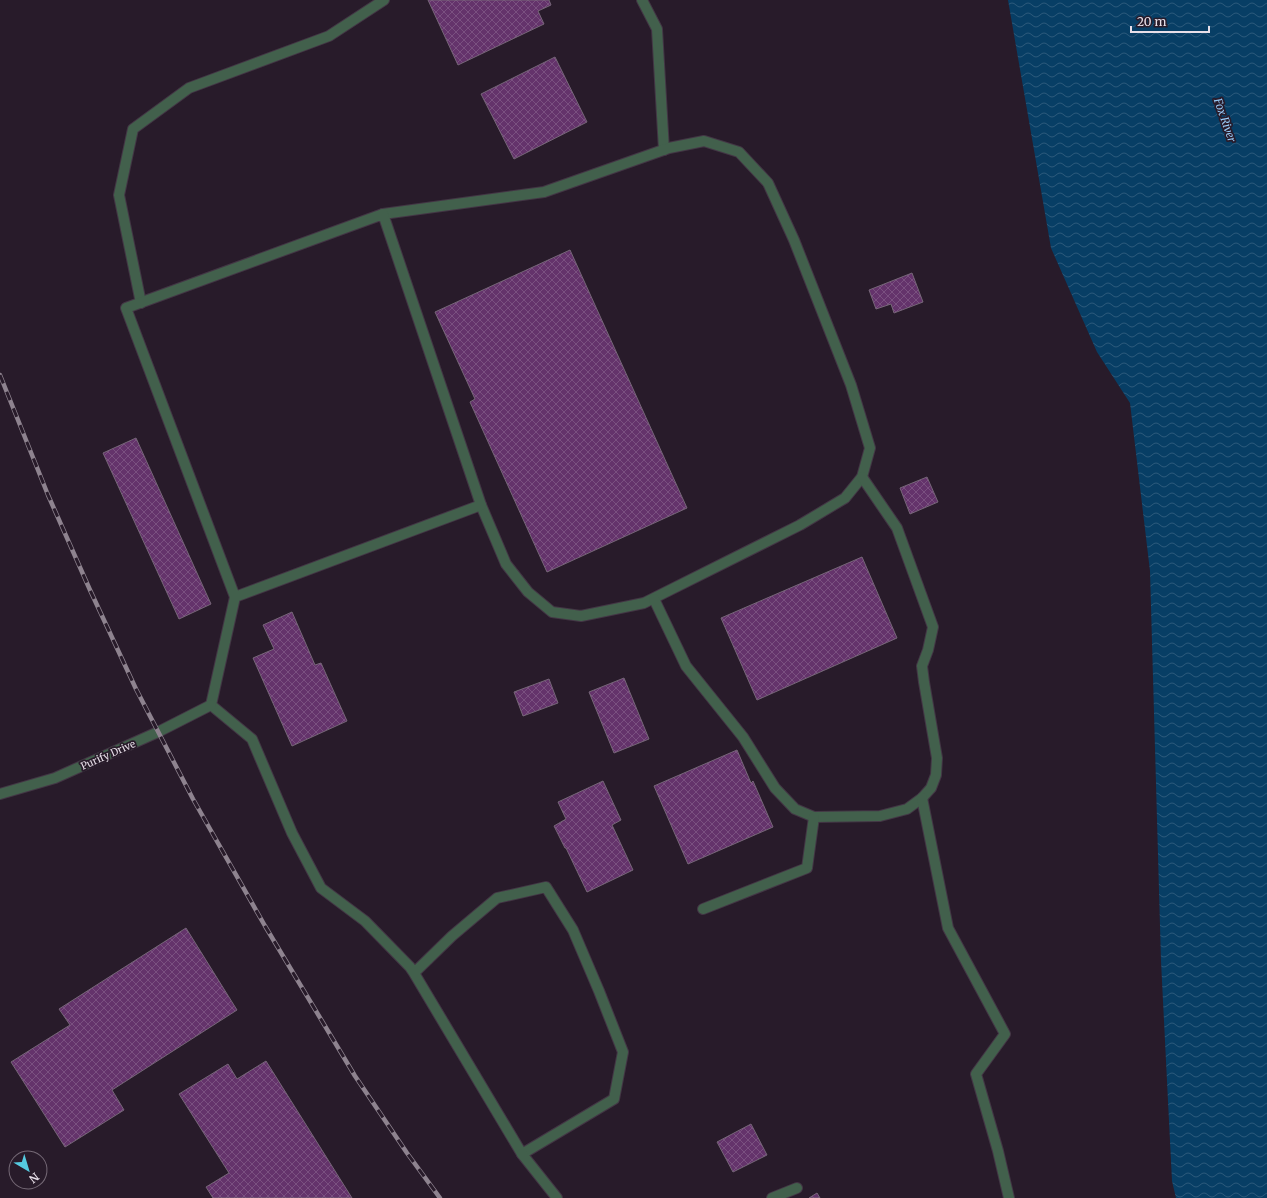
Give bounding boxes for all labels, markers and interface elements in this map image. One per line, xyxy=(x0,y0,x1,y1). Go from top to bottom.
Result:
scale bar xyxy=(1131,8,1209,34)
text: 20 m xyxy=(1137,14,1166,29)
water label: Fox River xyxy=(1211,95,1239,144)
street label: Purify Drive xyxy=(79,737,137,773)
north arrow xyxy=(8,1150,48,1190)
text: N xyxy=(26,1170,42,1186)

